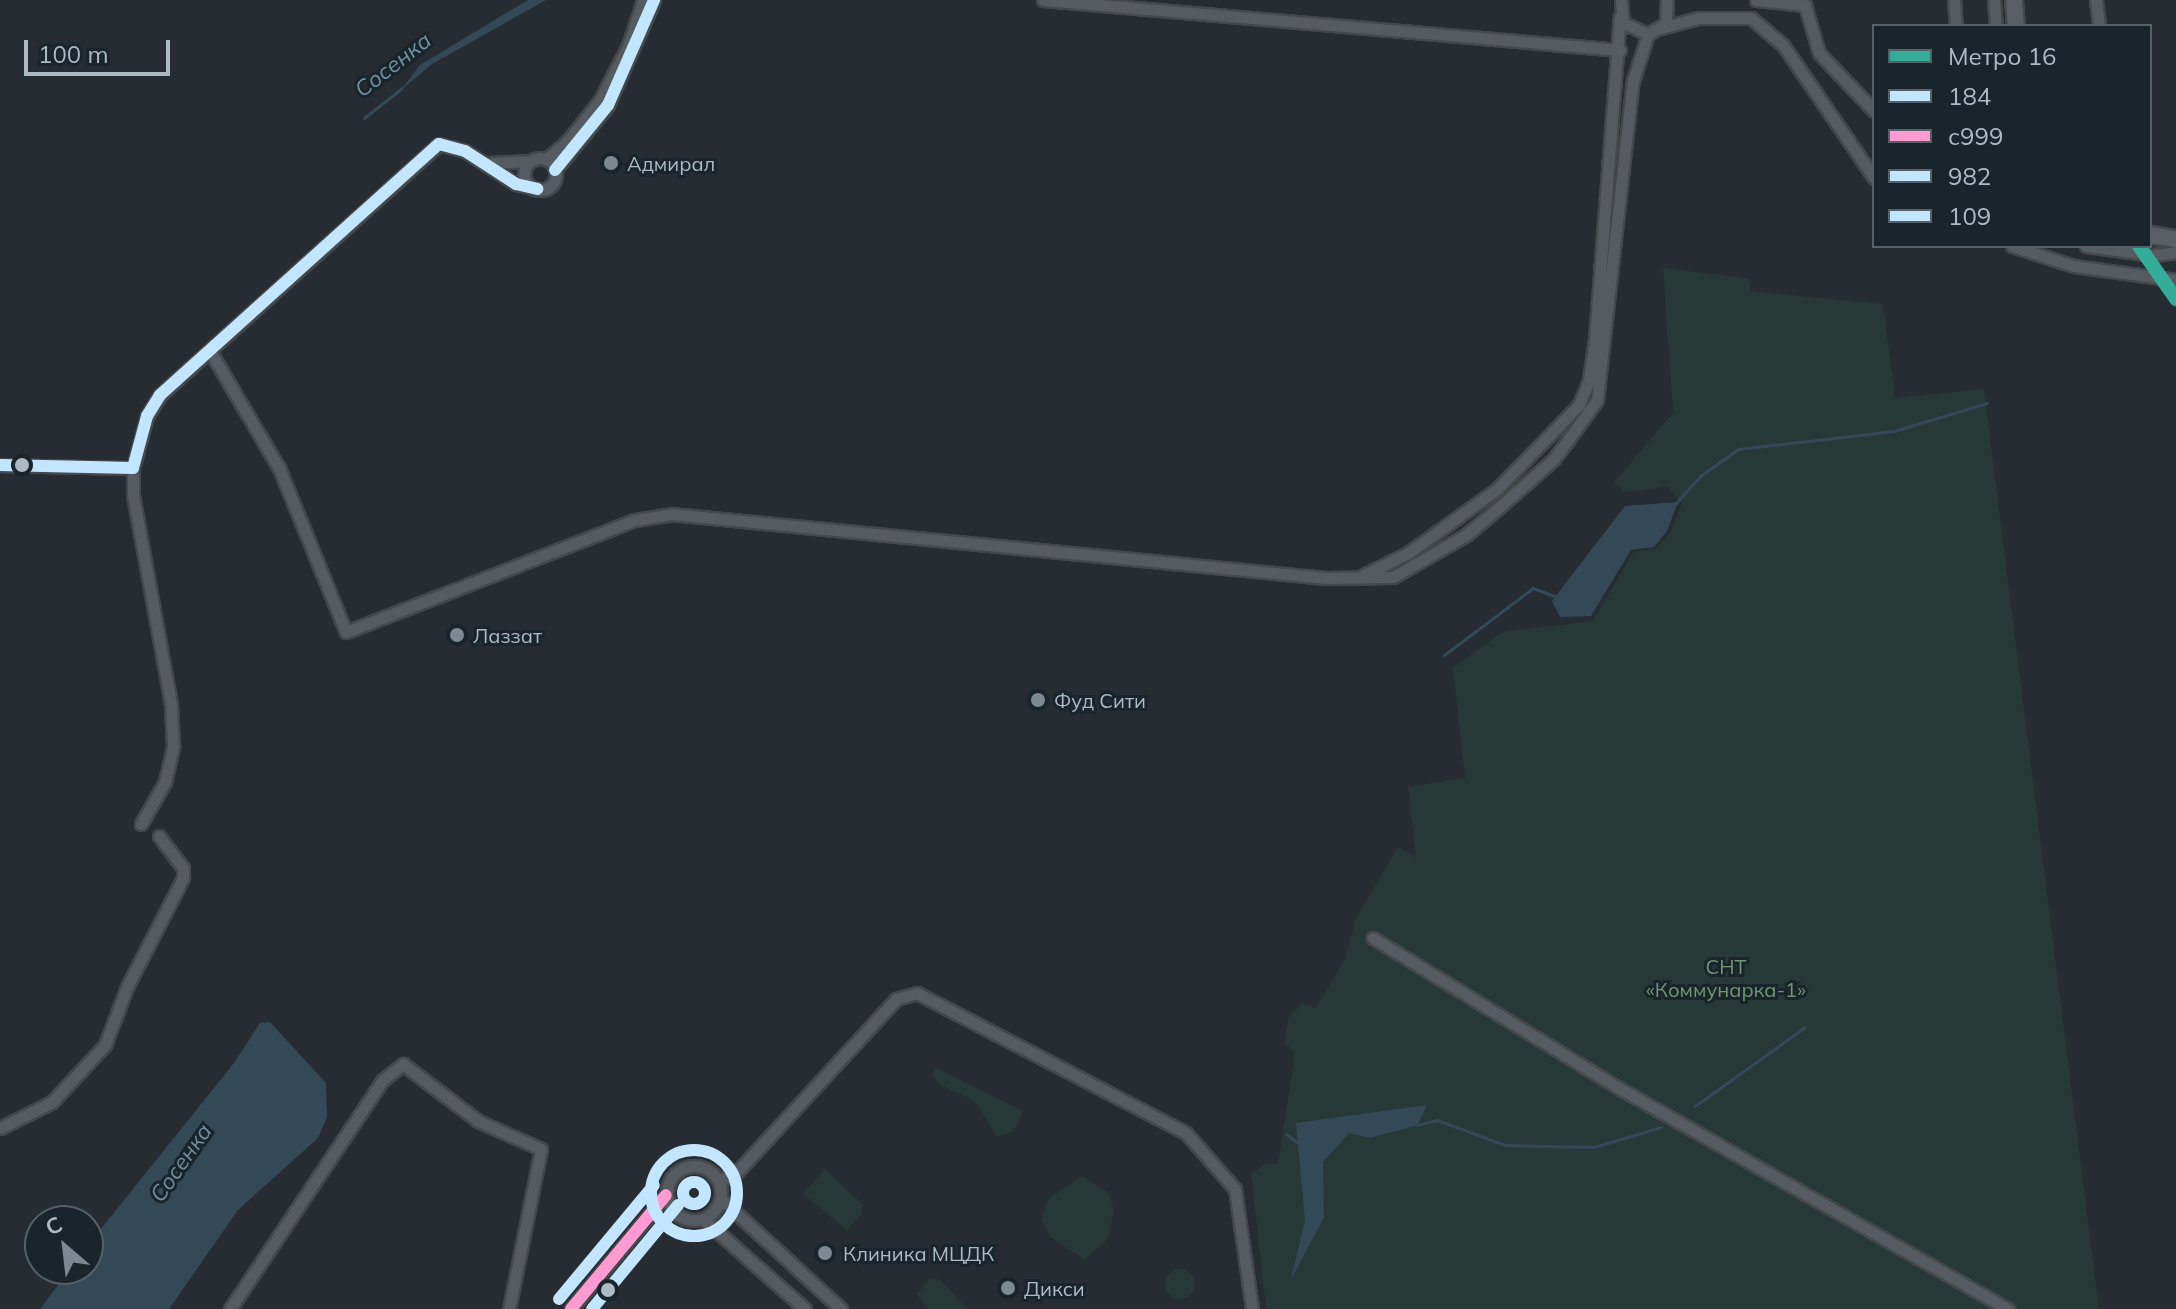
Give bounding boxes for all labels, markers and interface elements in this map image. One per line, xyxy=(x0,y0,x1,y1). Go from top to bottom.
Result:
scale bar xyxy=(28,24,174,74)
legend xyxy=(1872,24,2152,248)
water label: Сосенка xyxy=(350,27,436,103)
text: 100 m xyxy=(38,39,109,69)
text: Метро 16 xyxy=(1948,41,2056,71)
text: 184 xyxy=(1948,81,1991,111)
text: с999 xyxy=(1948,121,2003,151)
place label: Адмирал xyxy=(627,151,715,175)
marker: Адмирал xyxy=(602,154,620,172)
text: 982 xyxy=(1948,161,1991,191)
text: 109 xyxy=(1948,201,1991,231)
unlabelled marker xyxy=(14,457,30,473)
place label: Лаззат xyxy=(473,623,542,647)
marker: Лаззат xyxy=(448,626,466,644)
place label: Фуд Сити xyxy=(1054,688,1146,712)
marker: Фуд Сити xyxy=(1029,691,1047,709)
park label: СНТ «Коммунарка-1» xyxy=(1646,954,1806,1001)
water label: Сосенка xyxy=(145,1119,217,1207)
north arrow xyxy=(24,1205,104,1285)
text: С xyxy=(40,1210,67,1241)
place label: Клиника МЦДК xyxy=(843,1241,994,1265)
marker: Клиника МЦДК xyxy=(814,1242,836,1264)
place label: Дикси xyxy=(1024,1276,1085,1300)
marker: Дикси xyxy=(999,1279,1017,1297)
unlabelled marker xyxy=(600,1282,616,1298)

